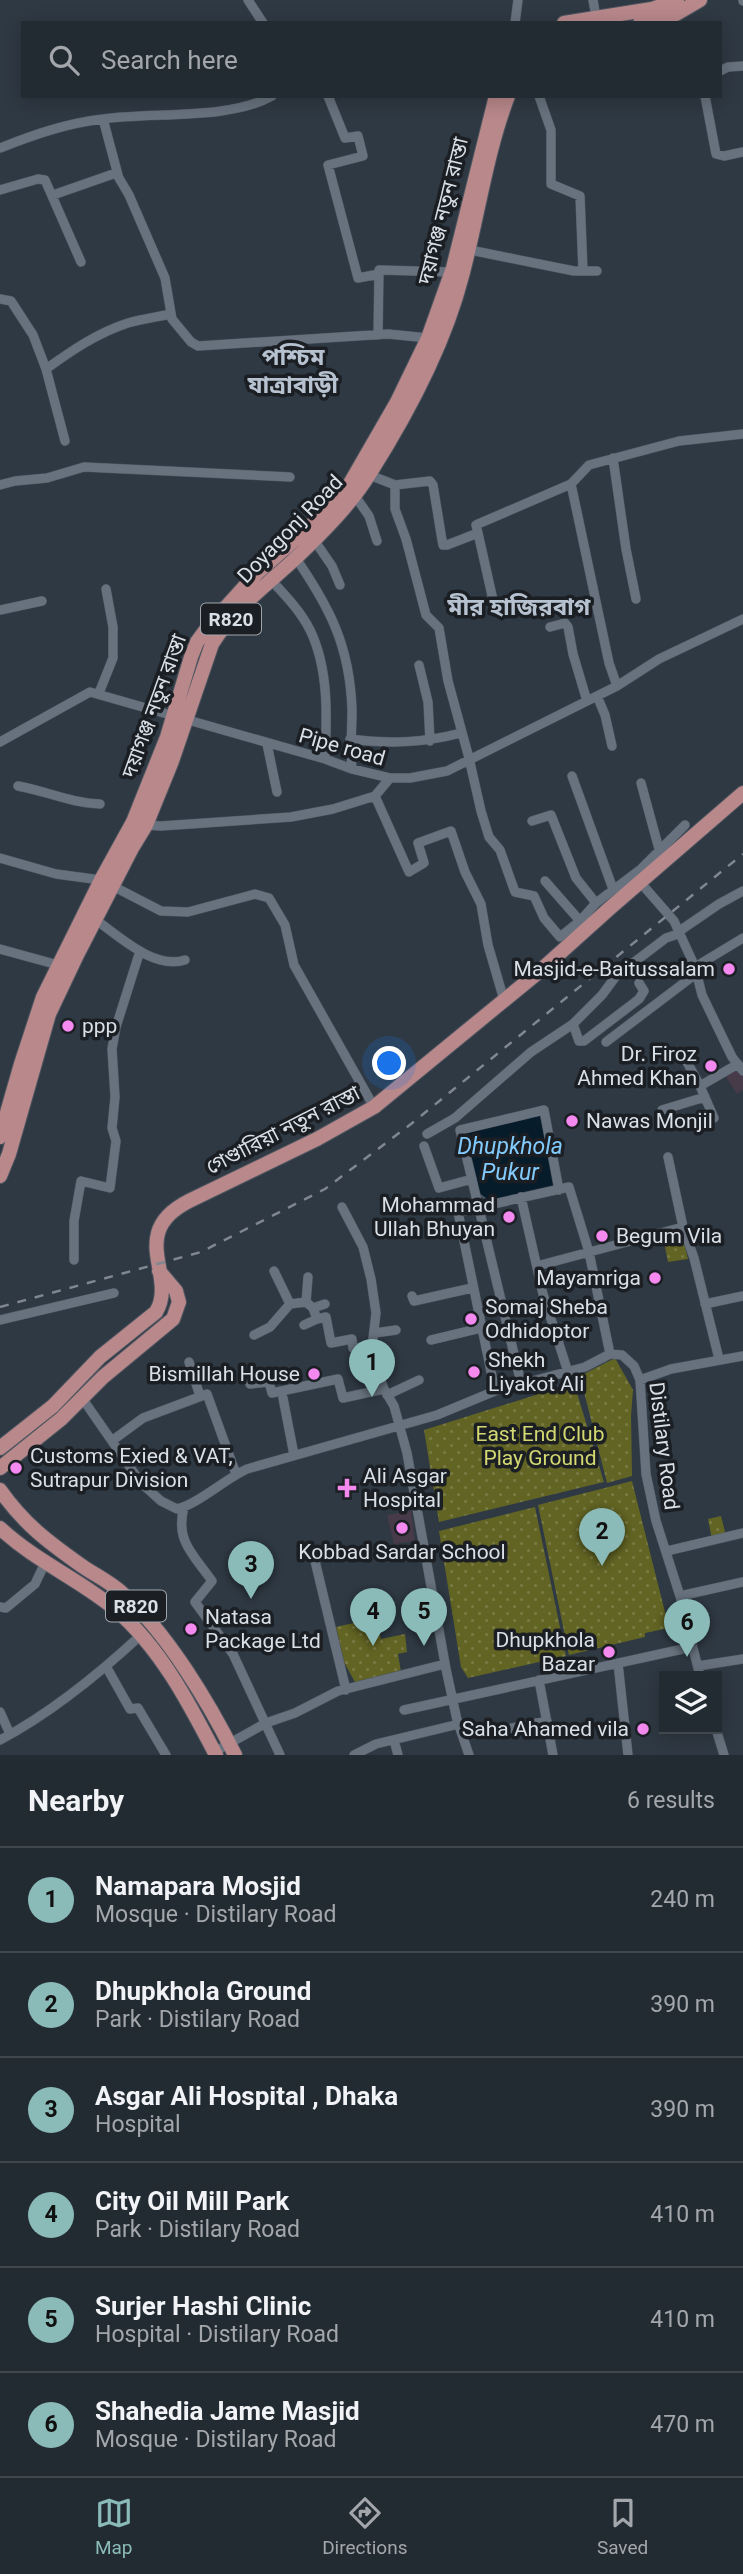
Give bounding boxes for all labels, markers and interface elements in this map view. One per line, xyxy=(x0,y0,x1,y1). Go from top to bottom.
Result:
search box xyxy=(21,21,722,98)
icon: search xyxy=(45,41,83,79)
text: Search here xyxy=(101,45,238,75)
street label: দয়াগঞ্জ নতুন রাস্তা xyxy=(413,135,474,288)
district label: পশ্চিম যাত্রাবাড়ী xyxy=(247,343,339,399)
street label: Doyagonj Road xyxy=(233,470,347,588)
district label: মীর হাজিরবাগ xyxy=(447,593,591,621)
road number: R820 xyxy=(201,604,261,634)
street label: দয়াগঞ্জ নতুন রাস্তা xyxy=(117,631,192,782)
street label: Pipe road xyxy=(296,723,388,771)
place label: Masjid-e-Baitussalam xyxy=(514,957,715,981)
marker: Masjid-e-Baitussalam xyxy=(721,961,737,977)
place label: ppp xyxy=(82,1014,117,1038)
marker: ppp xyxy=(60,1018,76,1034)
place label: Dr. Firoz Ahmed Khan xyxy=(577,1042,697,1090)
your location xyxy=(372,1046,406,1080)
marker: Dr. Firoz Ahmed Khan xyxy=(703,1058,719,1074)
street label: গেণ্ডারিয়া নতুন রাস্তা xyxy=(202,1081,365,1180)
place label: Nawas Monjil xyxy=(586,1109,713,1133)
marker: Nawas Monjil xyxy=(564,1113,580,1129)
water label: Dhupkhola Pukur xyxy=(457,1133,563,1186)
place label: Mohammad Ullah Bhuyan xyxy=(374,1193,495,1241)
marker: Mohammad Ullah Bhuyan xyxy=(501,1209,517,1225)
place label: Begum Vila xyxy=(616,1224,722,1248)
marker: Begum Vila xyxy=(594,1228,610,1244)
place label: Mayamriga xyxy=(536,1266,641,1290)
marker: Mayamriga xyxy=(647,1270,663,1286)
place label: Somaj Sheba Odhidoptor xyxy=(485,1295,608,1343)
marker: Somaj Sheba Odhidoptor xyxy=(463,1311,479,1327)
pin: 1 xyxy=(349,1339,395,1397)
place label: Shekh Liyakot Ali xyxy=(488,1348,584,1396)
place label: Bismillah House xyxy=(149,1362,300,1386)
marker: Shekh Liyakot Ali xyxy=(466,1364,482,1380)
marker: Bismillah House xyxy=(306,1366,322,1382)
street label: Distilary Road xyxy=(644,1381,684,1511)
park label: East End Club Play Ground xyxy=(475,1422,605,1470)
place label: Customs Exied & VAT, Sutrapur Division xyxy=(30,1444,233,1492)
marker: Customs Exied & VAT, Sutrapur Division xyxy=(8,1460,24,1476)
place label: Ali Asgar Hospital xyxy=(363,1464,447,1512)
marker: Ali Asgar Hospital xyxy=(337,1478,357,1498)
pin: 2 xyxy=(579,1508,625,1566)
marker: Kobbad Sardar School xyxy=(394,1520,410,1536)
place label: Kobbad Sardar School xyxy=(298,1540,506,1564)
pin: 3 xyxy=(228,1541,274,1599)
pin: 4 xyxy=(350,1588,396,1646)
pin: 5 xyxy=(401,1588,447,1646)
road number: R820 xyxy=(106,1590,166,1622)
pin: 6 xyxy=(664,1599,710,1657)
place label: Natasa Package Ltd xyxy=(205,1605,321,1653)
marker: Natasa Package Ltd xyxy=(183,1621,199,1637)
place label: Dhupkhola Bazar xyxy=(496,1628,595,1676)
marker: Dhupkhola Bazar xyxy=(601,1644,617,1660)
map controls xyxy=(659,1671,722,1734)
button: layers xyxy=(659,1671,722,1734)
place label: Saha Ahamed vila xyxy=(462,1717,629,1741)
marker: Saha Ahamed vila xyxy=(635,1721,651,1737)
text: Nearby xyxy=(28,1783,124,1818)
text: 6 results xyxy=(627,1787,715,1814)
text: Namapara Mosjid xyxy=(95,1871,301,1901)
text: 1 xyxy=(44,1886,58,1913)
text: 240 m xyxy=(650,1886,715,1913)
text: Mosque · Distilary Road xyxy=(95,1901,337,1928)
text: Dhupkhola Ground xyxy=(95,1976,311,2006)
text: 2 xyxy=(44,1991,58,2018)
text: 390 m xyxy=(650,1991,715,2018)
text: Park · Distilary Road xyxy=(95,2006,300,2033)
text: Asgar Ali Hospital , Dhaka xyxy=(95,2081,398,2111)
text: 3 xyxy=(44,2096,58,2123)
text: 390 m xyxy=(650,2096,715,2123)
text: Hospital xyxy=(95,2111,181,2138)
text: City Oil Mill Park xyxy=(95,2186,289,2216)
text: 4 xyxy=(44,2201,58,2228)
text: 410 m xyxy=(650,2201,715,2228)
text: Park · Distilary Road xyxy=(95,2216,300,2243)
text: Surjer Hashi Clinic xyxy=(95,2291,311,2321)
text: 5 xyxy=(44,2306,58,2333)
text: 410 m xyxy=(650,2306,715,2333)
text: Hospital · Distilary Road xyxy=(95,2321,339,2348)
text: Shahedia Jame Masjid xyxy=(95,2396,360,2426)
text: 6 xyxy=(44,2411,58,2438)
text: 470 m xyxy=(650,2411,715,2438)
text: Mosque · Distilary Road xyxy=(95,2426,337,2453)
tab: Map xyxy=(95,2494,133,2559)
tab: Directions xyxy=(322,2494,407,2559)
tab: Saved xyxy=(597,2494,648,2559)

